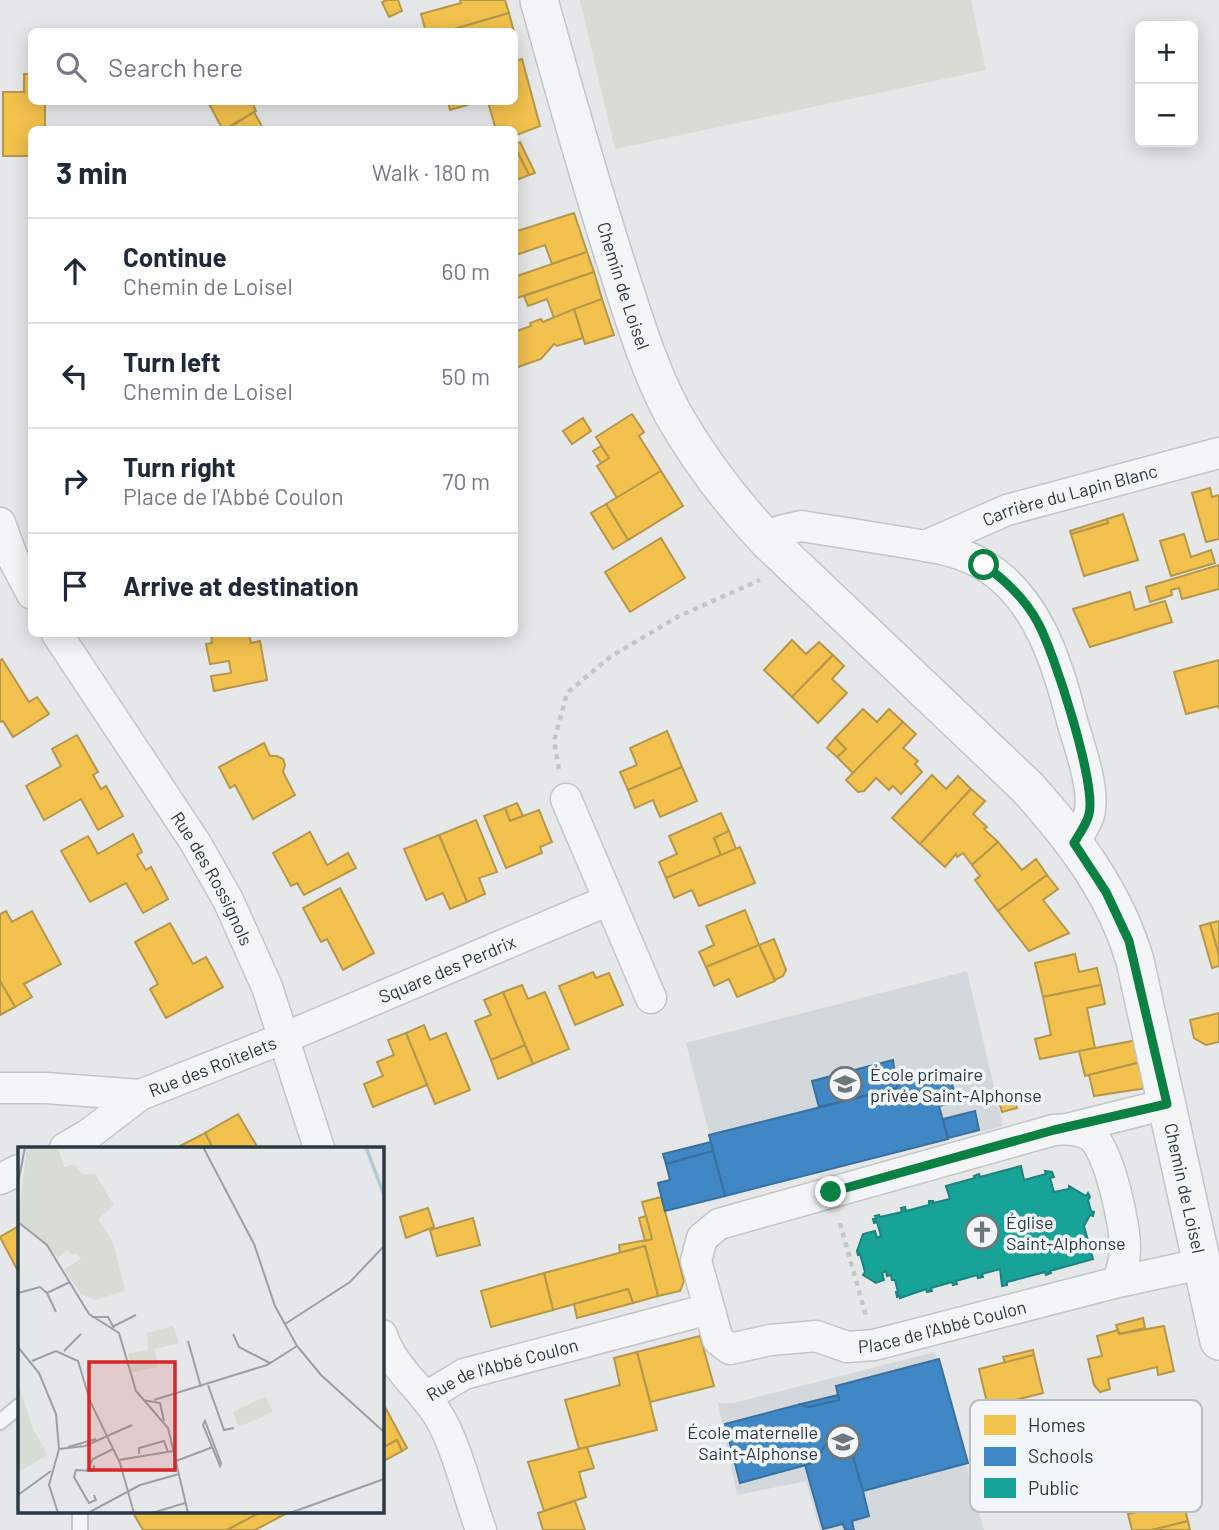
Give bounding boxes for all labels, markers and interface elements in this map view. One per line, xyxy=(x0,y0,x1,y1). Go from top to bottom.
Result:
map controls xyxy=(1135,21,1198,147)
button: + xyxy=(1135,21,1198,84)
search box xyxy=(28,28,518,105)
icon: search xyxy=(52,48,90,86)
text: Search here xyxy=(108,51,243,82)
button: − xyxy=(1135,84,1198,147)
text: 3 min xyxy=(56,154,127,190)
text: Walk · 180 m xyxy=(372,158,490,186)
street label: Chemin de Loisel xyxy=(593,219,655,353)
text: Continue xyxy=(123,241,227,272)
icon: ahead xyxy=(56,252,94,290)
text: 60 m xyxy=(442,257,490,285)
text: Chemin de Loisel xyxy=(123,272,293,300)
text: Turn left xyxy=(123,346,221,377)
icon: left xyxy=(56,357,94,395)
text: 50 m xyxy=(442,362,490,390)
text: Chemin de Loisel xyxy=(123,377,293,405)
text: Turn right xyxy=(123,451,236,482)
street label: Carrière du Lapin Blanc xyxy=(979,459,1159,531)
icon: right xyxy=(56,462,94,500)
text: 70 m xyxy=(443,467,490,495)
text: Place de l'Abbé Coulon xyxy=(123,482,344,510)
route start xyxy=(968,549,999,580)
icon: arrive xyxy=(56,567,94,605)
text: Arrive at destination xyxy=(123,570,359,601)
street label: Rue des Rossignols xyxy=(167,807,258,949)
street label: Square des Perdrix xyxy=(375,930,519,1008)
street label: Rue des Roitelets xyxy=(145,1031,280,1101)
place label: École primaire privée Saint-Alphonse xyxy=(870,1063,1042,1106)
school or university icon: École primaire privée Saint-Alphonse xyxy=(826,1065,864,1103)
street label: Chemin de Loisel xyxy=(1160,1121,1210,1255)
inset map xyxy=(18,1147,383,1512)
route end xyxy=(815,1176,846,1207)
place label: Église Saint-Alphonse xyxy=(1006,1211,1126,1254)
church icon: Église Saint-Alphonse xyxy=(963,1213,1001,1251)
street label: Place de l'Abbé Coulon xyxy=(857,1295,1028,1357)
street label: Rue de l'Abbé Coulon xyxy=(422,1333,581,1405)
legend xyxy=(970,1400,1202,1512)
text: Homes xyxy=(1028,1413,1085,1436)
place label: École maternelle Saint-Alphonse xyxy=(687,1421,818,1464)
school or university icon: École maternelle Saint-Alphonse xyxy=(824,1423,862,1461)
text: Schools xyxy=(1028,1444,1093,1467)
text: Public xyxy=(1028,1476,1079,1499)

